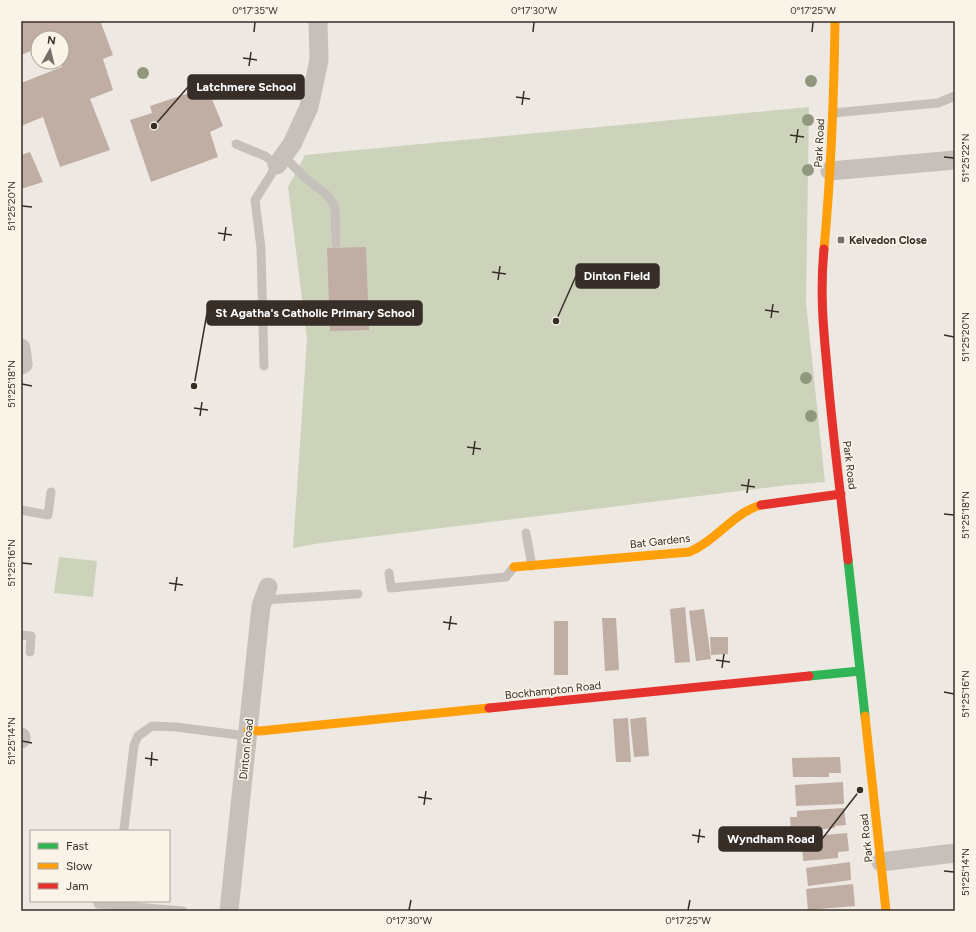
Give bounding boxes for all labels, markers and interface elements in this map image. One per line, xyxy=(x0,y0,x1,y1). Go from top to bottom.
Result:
text: 0°17'35"W xyxy=(232,4,278,17)
text: 0°17'30"W xyxy=(511,4,558,17)
text: 0°17'25"W xyxy=(790,4,836,17)
north arrow xyxy=(30,30,70,70)
text: N xyxy=(46,34,56,48)
callout: Latchmere School xyxy=(188,75,304,99)
text: Latchmere School xyxy=(196,80,296,94)
street label: Park Road xyxy=(812,118,827,168)
text: 51°25'22"N xyxy=(959,133,972,183)
text: 51°25'20"N xyxy=(5,181,18,231)
place label: Kelvedon Close xyxy=(849,234,927,247)
marker: Kelvedon Close xyxy=(836,235,846,245)
callout: Dinton Field xyxy=(576,264,659,288)
text: Dinton Field xyxy=(584,269,650,283)
callout: St Agatha's Catholic Primary School xyxy=(207,301,422,325)
text: St Agatha's Catholic Primary School xyxy=(215,306,415,320)
text: 51°25'20"N xyxy=(959,312,972,362)
text: 51°25'18"N xyxy=(5,360,18,408)
street label: Park Road xyxy=(840,440,859,490)
text: 51°25'18"N xyxy=(959,491,972,539)
street label: Bat Gardens xyxy=(629,532,691,551)
text: 51°25'16"N xyxy=(5,539,18,587)
text: 51°25'16"N xyxy=(959,670,972,718)
street label: Bockhampton Road xyxy=(504,679,602,702)
text: 51°25'14"N xyxy=(5,717,18,765)
street label: Dinton Road xyxy=(237,718,256,780)
street label: Park Road xyxy=(857,813,876,863)
callout: Wyndham Road xyxy=(719,827,822,851)
legend xyxy=(30,830,170,902)
text: Wyndham Road xyxy=(727,832,815,846)
text: Fast xyxy=(66,839,89,853)
text: 51°25'14"N xyxy=(959,848,972,896)
text: Slow xyxy=(66,859,93,873)
text: Jam xyxy=(66,879,89,893)
text: 0°17'30"W xyxy=(386,914,433,927)
text: 0°17'25"W xyxy=(665,914,711,927)

